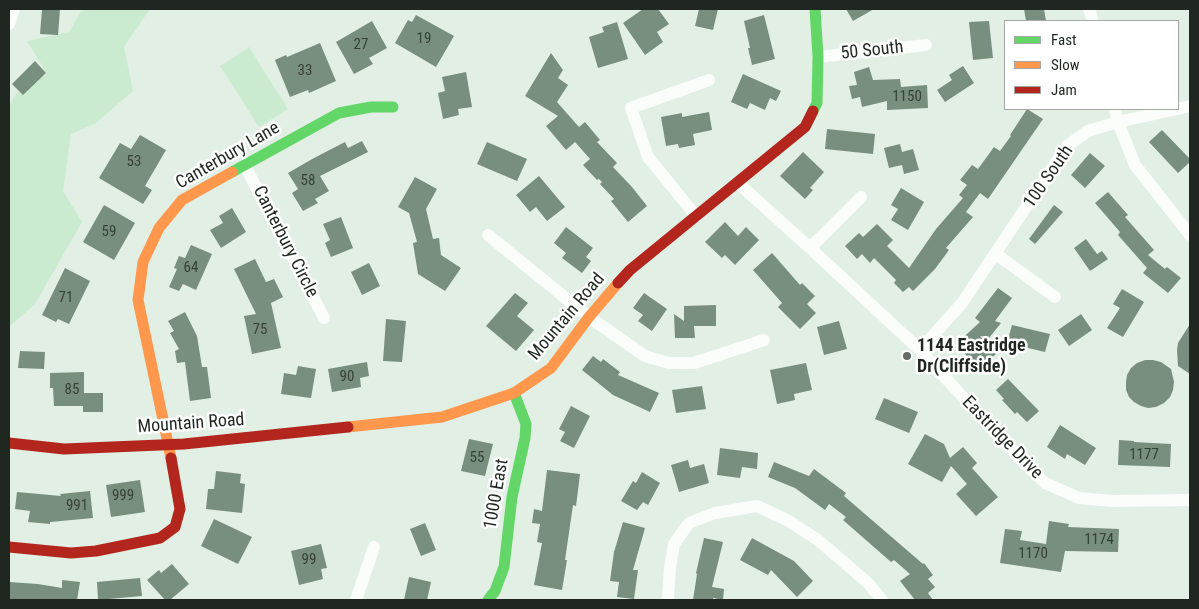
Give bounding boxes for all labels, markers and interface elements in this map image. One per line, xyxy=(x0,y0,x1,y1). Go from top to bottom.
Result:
legend xyxy=(1004,20,1179,110)
house number: 19 xyxy=(417,30,431,48)
text: Fast xyxy=(1051,31,1076,49)
house number: 27 xyxy=(354,36,368,54)
street label: 50 South xyxy=(840,37,904,65)
text: Slow xyxy=(1051,56,1080,74)
house number: 33 xyxy=(298,62,312,80)
text: Jam xyxy=(1051,81,1077,99)
house number: 1150 xyxy=(892,88,922,106)
street label: Canterbury Lane xyxy=(172,118,284,194)
street label: 100 South xyxy=(1020,141,1078,213)
house number: 53 xyxy=(127,153,141,171)
house number: 58 xyxy=(301,172,315,190)
street label: Canterbury Circle xyxy=(248,183,322,301)
house number: 59 xyxy=(102,223,116,241)
house number: 64 xyxy=(184,259,198,277)
street label: Mountain Road xyxy=(524,269,610,365)
house number: 71 xyxy=(59,289,73,307)
house number: 75 xyxy=(253,321,267,339)
place label: 1144 Eastridge Dr(Cliffside) xyxy=(917,335,1026,378)
marker: 1144 Eastridge Dr(Cliffside) xyxy=(901,350,913,362)
house number: 90 xyxy=(340,368,354,386)
house number: 85 xyxy=(65,381,79,399)
street label: Eastridge Drive xyxy=(957,392,1047,484)
street label: Mountain Road xyxy=(137,409,245,439)
house number: 1177 xyxy=(1129,446,1159,464)
house number: 55 xyxy=(470,449,484,467)
street label: 1000 East xyxy=(480,457,514,531)
house number: 999 xyxy=(112,487,134,505)
house number: 991 xyxy=(66,497,88,515)
house number: 1174 xyxy=(1084,531,1114,549)
house number: 1170 xyxy=(1018,545,1048,563)
house number: 99 xyxy=(302,551,316,569)

